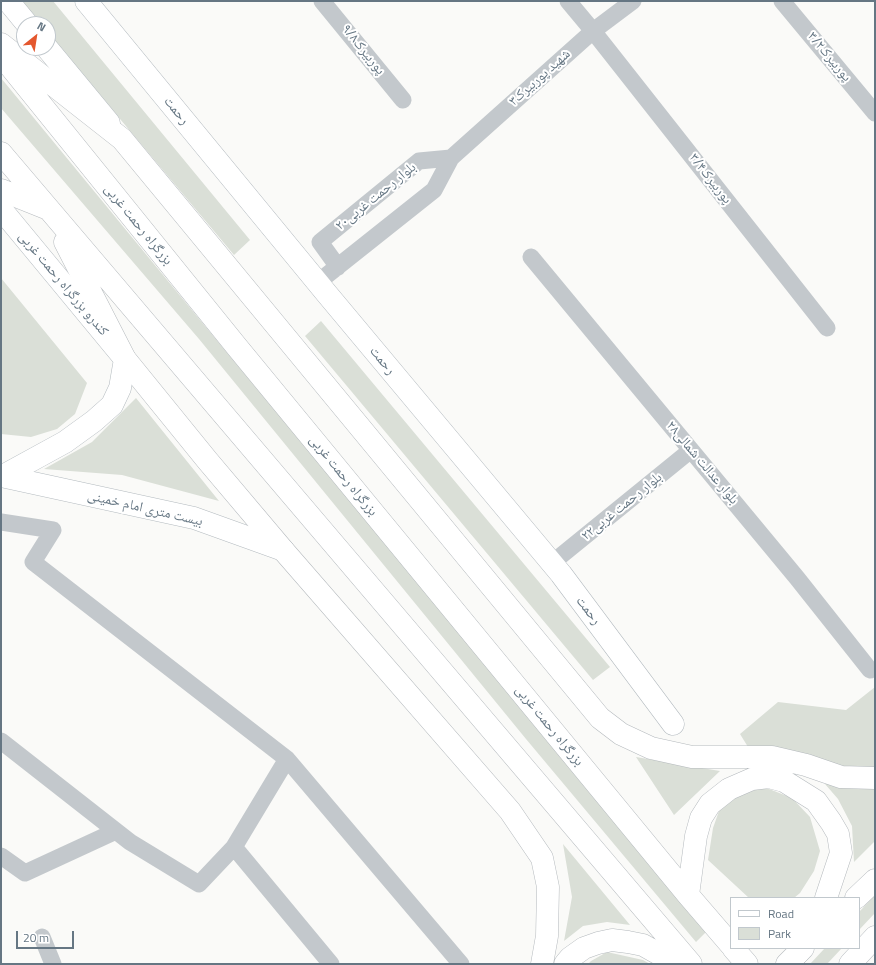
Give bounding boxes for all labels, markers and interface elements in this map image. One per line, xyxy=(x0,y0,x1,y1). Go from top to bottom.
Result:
north arrow xyxy=(16,16,56,56)
text: N xyxy=(34,18,49,35)
street label: پوربیرک۹/۸ xyxy=(338,21,388,79)
street label: پوربیرک۳/۲ xyxy=(803,29,855,85)
street label: شهید پوربیرک۳ xyxy=(506,46,574,110)
street label: رحمت xyxy=(160,93,192,129)
street label: پوربیرک۳/۴ xyxy=(685,150,735,208)
street label: بلوار رحمت غربی۲۰ xyxy=(332,159,420,235)
street label: بزرگراه رحمت غربی xyxy=(100,181,176,269)
street label: کندرو بزرگراه رحمت غربی xyxy=(15,228,111,340)
street label: رحمت xyxy=(365,344,399,378)
street label: بلوار عدالت شمالی۲۸ xyxy=(662,418,742,508)
street label: بزرگراه رحمت غربی xyxy=(305,432,381,520)
street label: بلوار رحمت غربی۲۲ xyxy=(578,469,666,545)
street label: بیست متری امام خمینی xyxy=(86,488,204,530)
street label: رحمت xyxy=(572,593,604,629)
street label: بزرگراه رحمت غربی xyxy=(511,682,587,770)
legend xyxy=(730,897,860,949)
text: Road xyxy=(768,904,794,923)
scale bar xyxy=(18,923,76,949)
text: Park xyxy=(768,924,791,943)
text: 20 m xyxy=(23,928,49,947)

